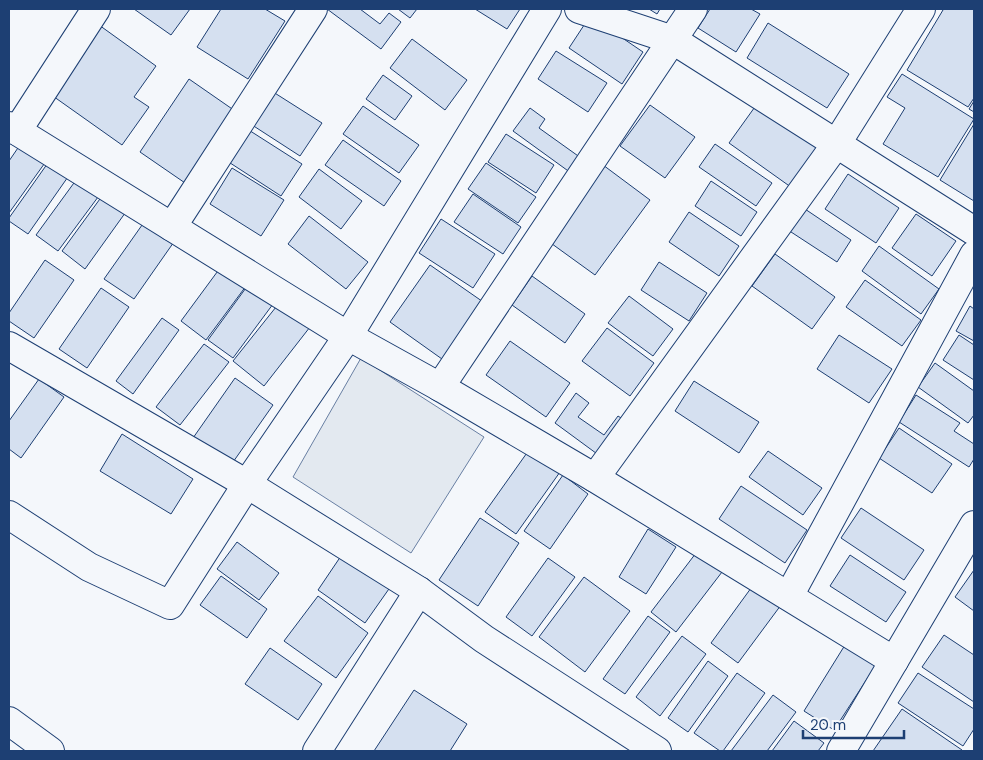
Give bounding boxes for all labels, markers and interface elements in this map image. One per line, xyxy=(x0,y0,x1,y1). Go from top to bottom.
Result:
scale bar xyxy=(803,708,904,740)
text: 20 m xyxy=(810,715,846,735)

